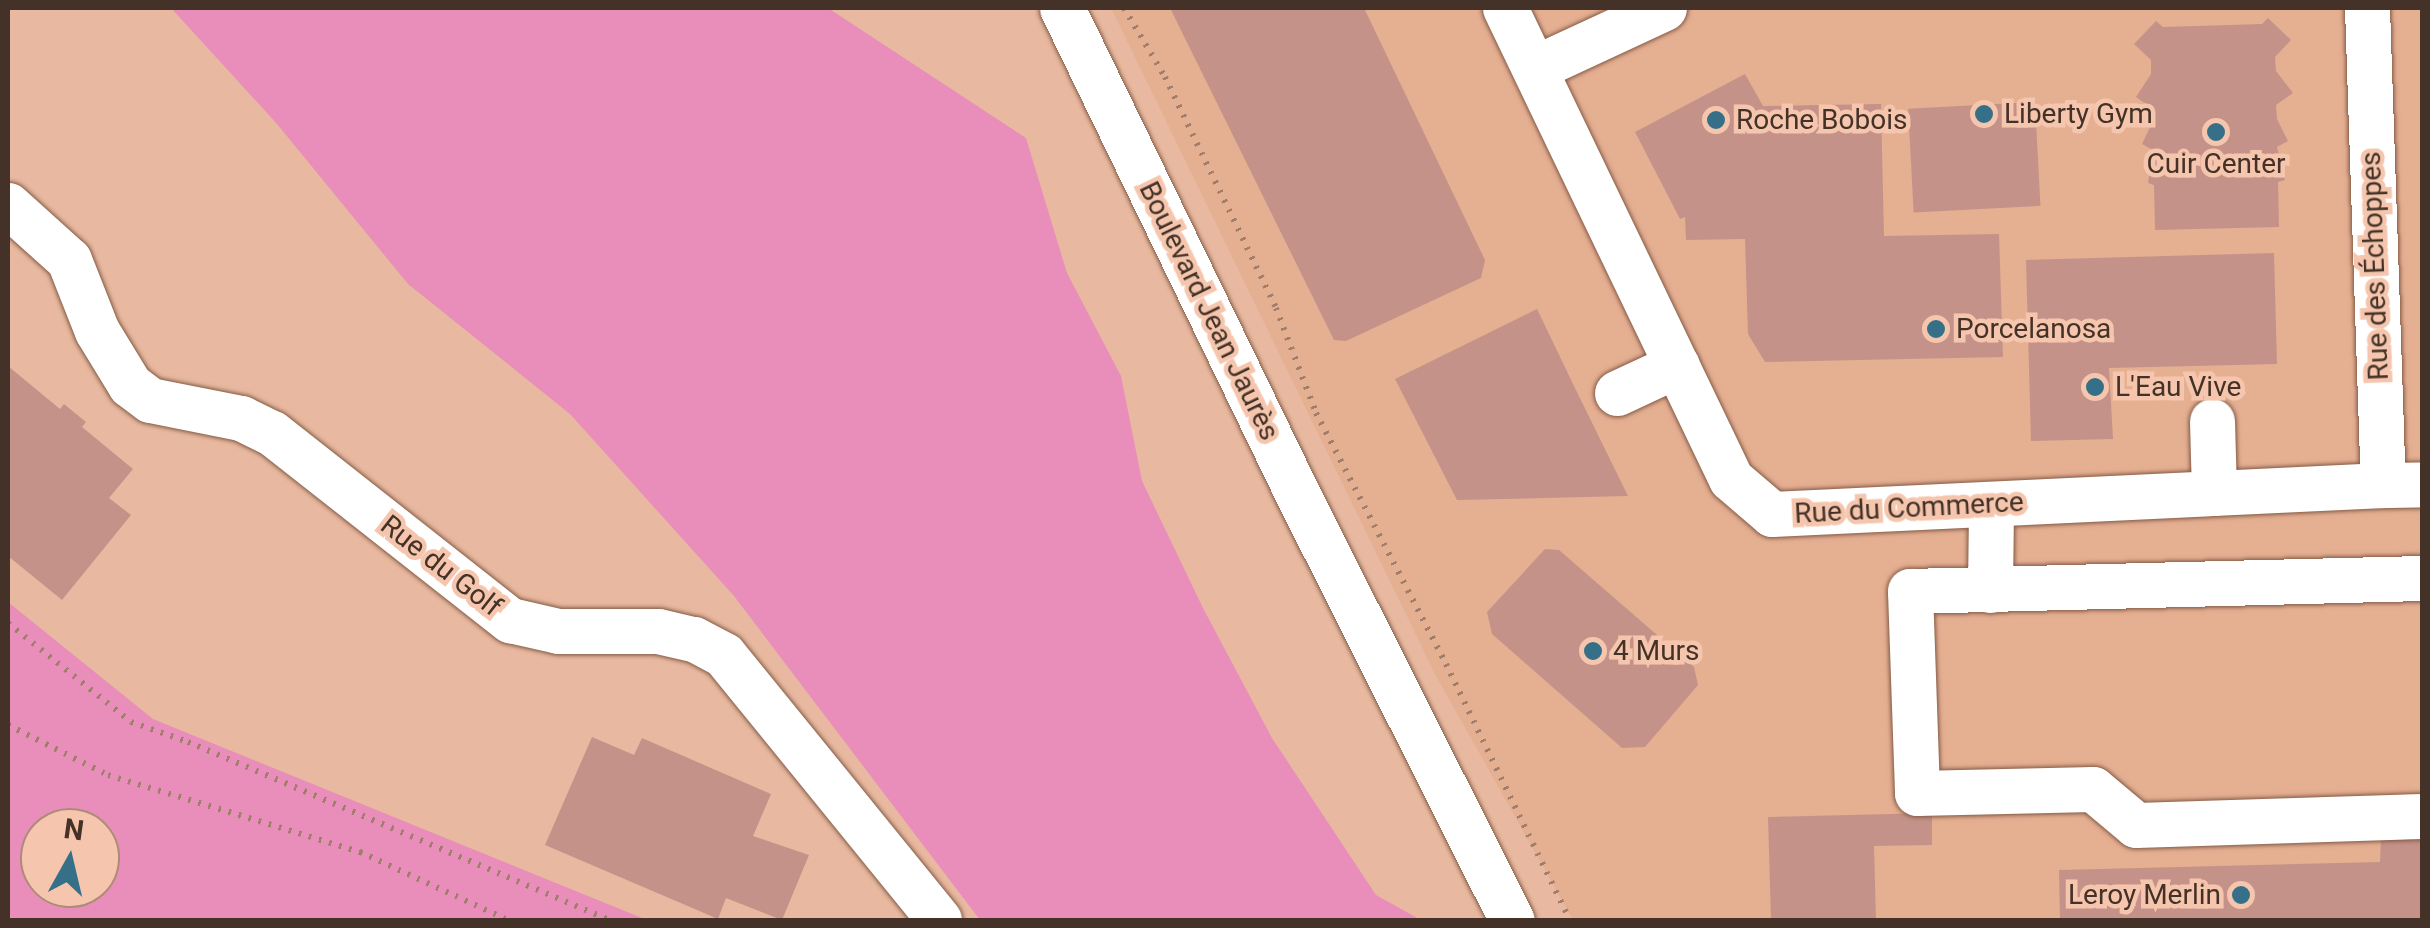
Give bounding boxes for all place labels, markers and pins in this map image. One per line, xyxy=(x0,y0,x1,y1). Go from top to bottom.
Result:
place label: Liberty Gym xyxy=(2004,97,2153,131)
place label: Roche Bobois xyxy=(1736,103,1907,137)
marker: Liberty Gym xyxy=(1973,103,1995,125)
marker: Roche Bobois xyxy=(1705,109,1727,131)
marker: Cuir Center xyxy=(2205,121,2227,143)
place label: Cuir Center xyxy=(2147,147,2285,181)
place label: Porcelanosa xyxy=(1956,312,2111,346)
marker: Porcelanosa xyxy=(1925,318,1947,340)
place label: L'Eau Vive xyxy=(2115,370,2241,404)
marker: L'Eau Vive xyxy=(2084,376,2106,398)
place label: 4 Murs xyxy=(1613,634,1700,668)
marker: 4 Murs xyxy=(1582,640,1604,662)
place label: Leroy Merlin xyxy=(2068,878,2221,912)
marker: Leroy Merlin xyxy=(2230,884,2252,906)

